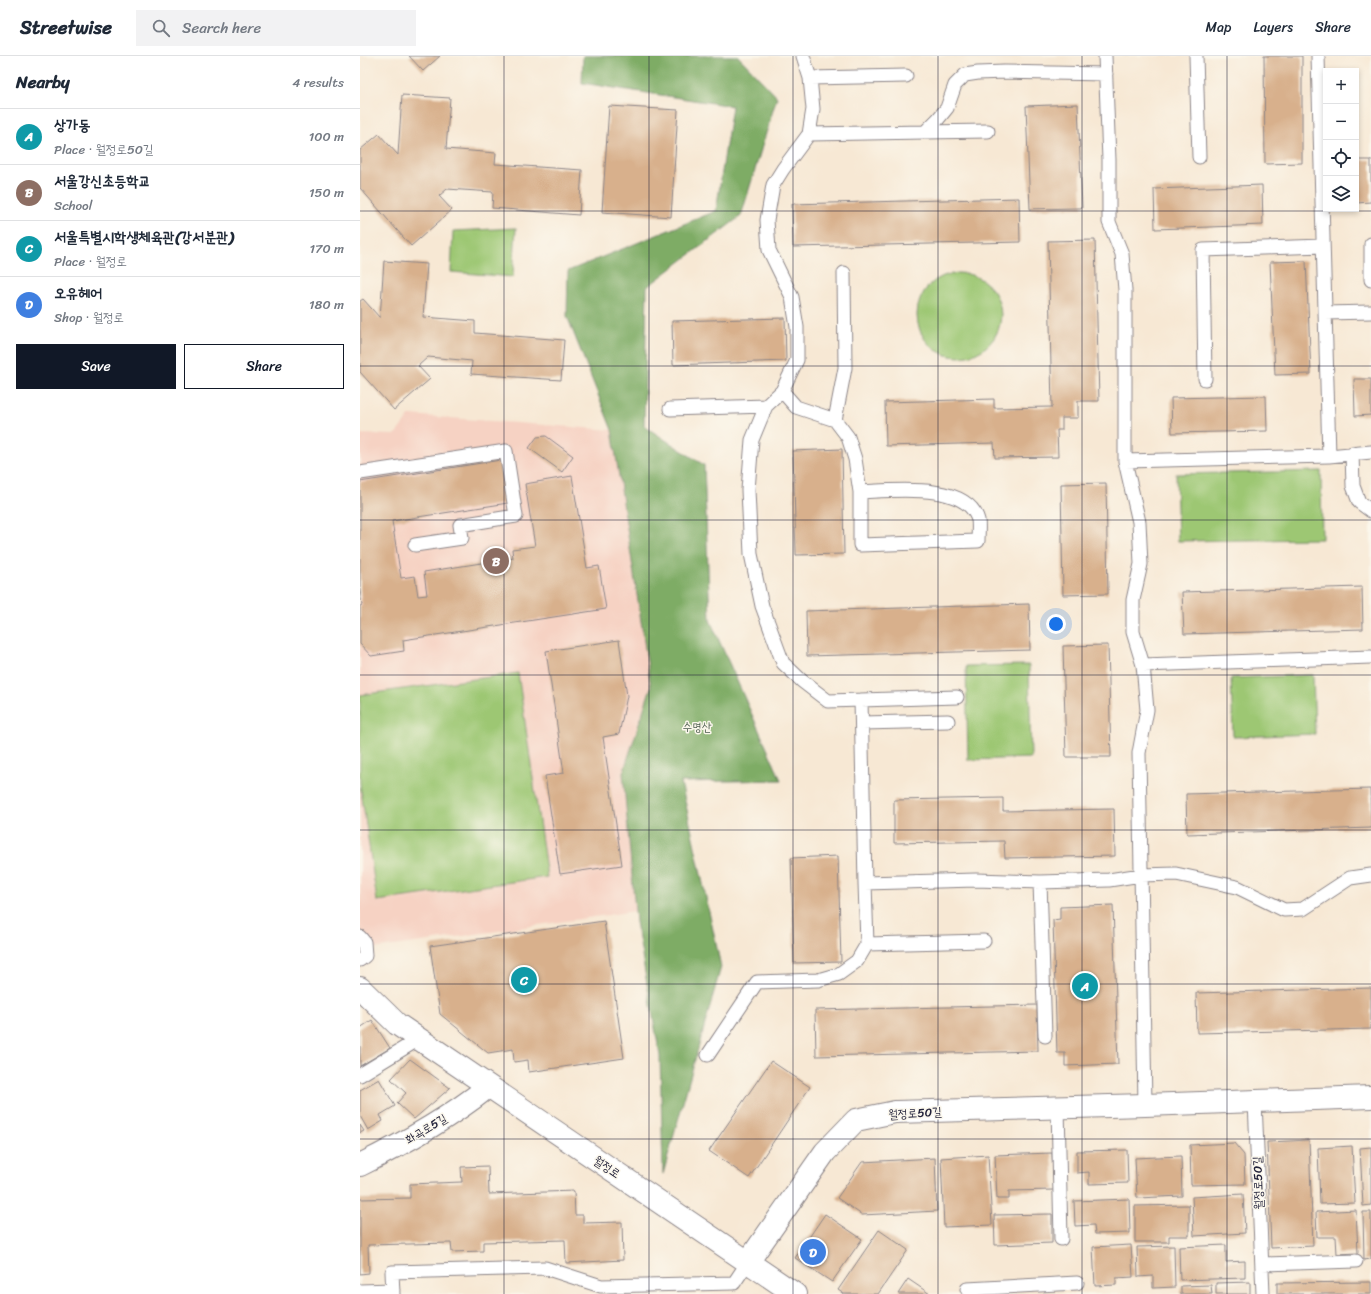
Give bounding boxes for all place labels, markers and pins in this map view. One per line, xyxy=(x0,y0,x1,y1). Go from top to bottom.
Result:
pin: B xyxy=(483,546,509,576)
pin: C xyxy=(511,965,537,995)
pin: A xyxy=(1072,971,1098,1001)
pin: D xyxy=(800,1237,826,1267)

